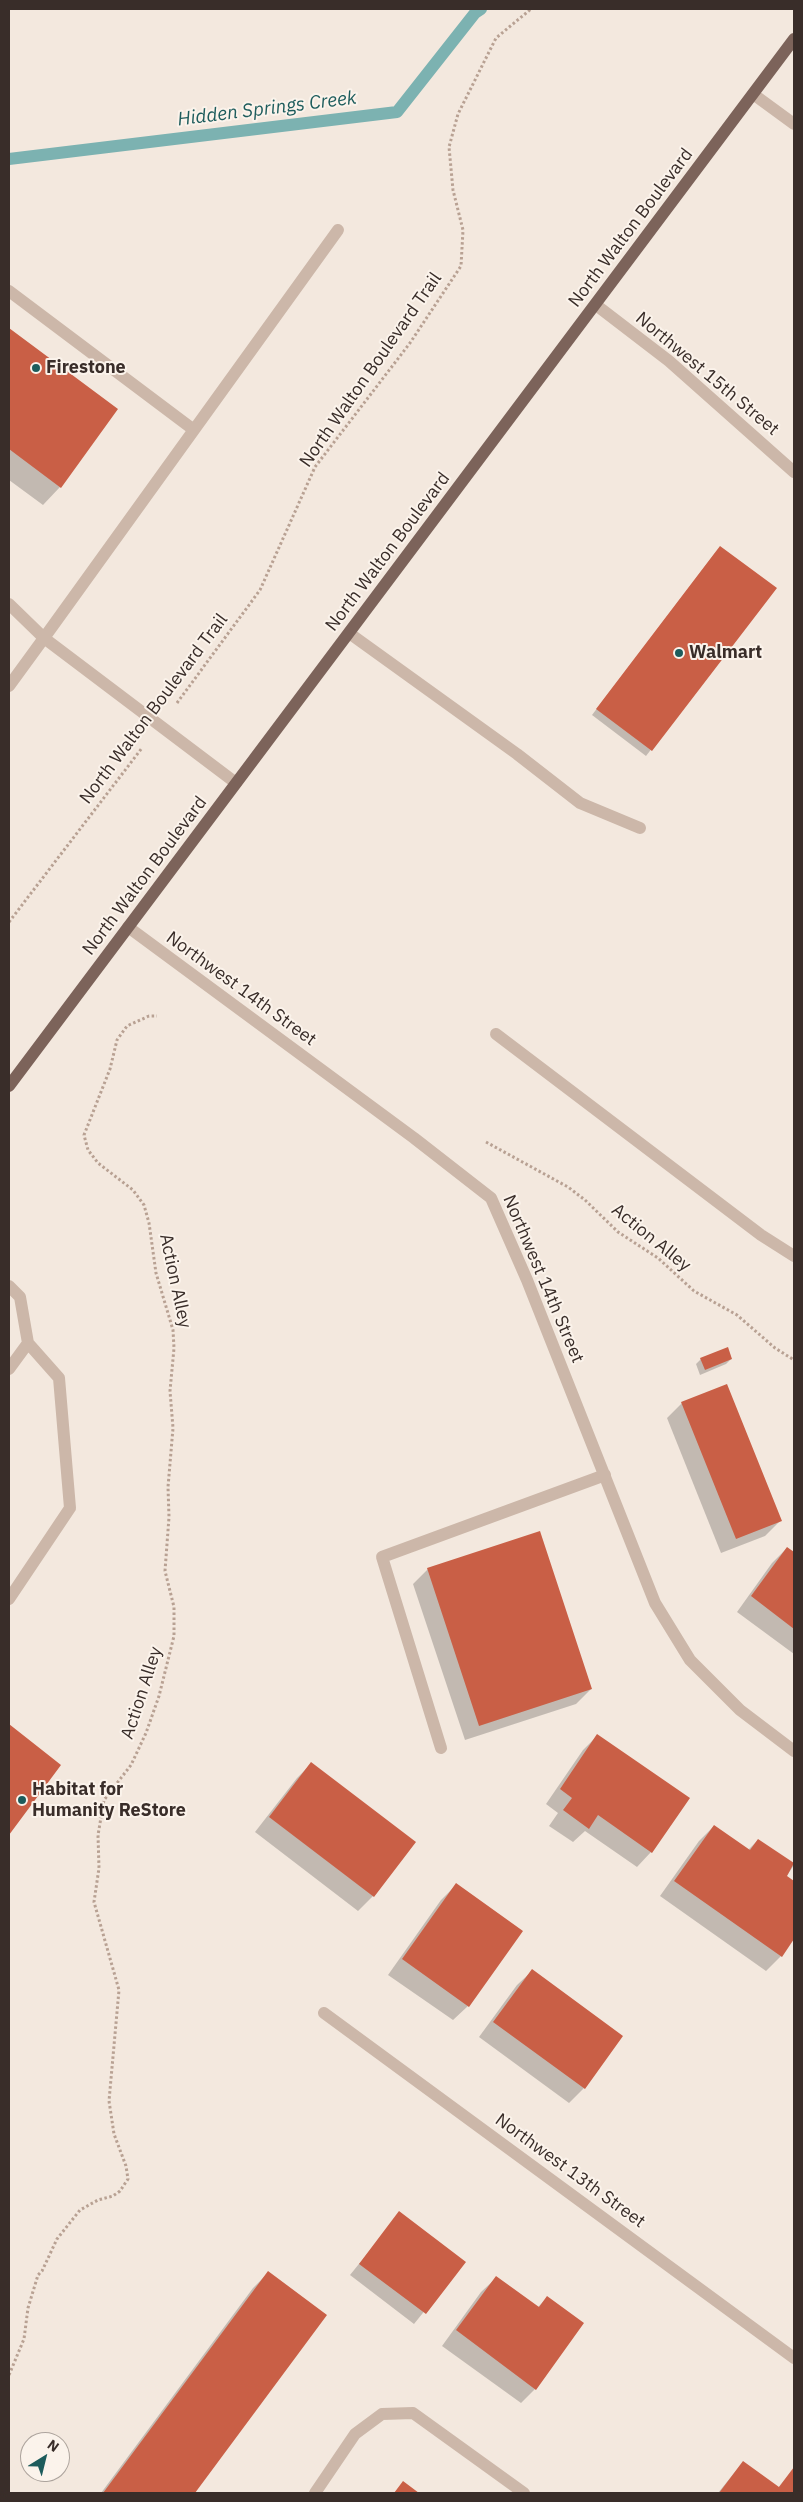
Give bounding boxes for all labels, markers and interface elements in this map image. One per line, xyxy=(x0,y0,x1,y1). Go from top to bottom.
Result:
water label: Hidden Springs Creek xyxy=(176,87,358,131)
street label: North Walton Boulevard xyxy=(564,144,698,312)
street label: North Walton Boulevard Trail xyxy=(295,269,447,471)
street label: Northwest 15th Street xyxy=(631,308,783,440)
place label: Firestone xyxy=(46,357,126,379)
marker: Firestone xyxy=(30,362,42,374)
street label: North Walton Boulevard xyxy=(321,468,455,636)
street label: North Walton Boulevard Trail xyxy=(75,610,233,808)
place label: Walmart xyxy=(689,642,762,664)
marker: Walmart xyxy=(673,647,685,659)
street label: North Walton Boulevard xyxy=(78,792,212,960)
street label: Northwest 14th Street xyxy=(162,927,320,1051)
street label: Northwest 14th Street xyxy=(498,1192,588,1366)
street label: Action Alley xyxy=(607,1199,695,1277)
street label: Action Alley xyxy=(154,1232,196,1330)
street label: Action Alley xyxy=(117,1644,167,1742)
place label: Habitat for Humanity ReStore xyxy=(32,1779,186,1822)
marker: Habitat for Humanity ReStore xyxy=(16,1794,28,1806)
street label: Northwest 13th Street xyxy=(491,2109,649,2233)
north arrow xyxy=(20,2432,70,2482)
text: N xyxy=(44,2435,63,2456)

